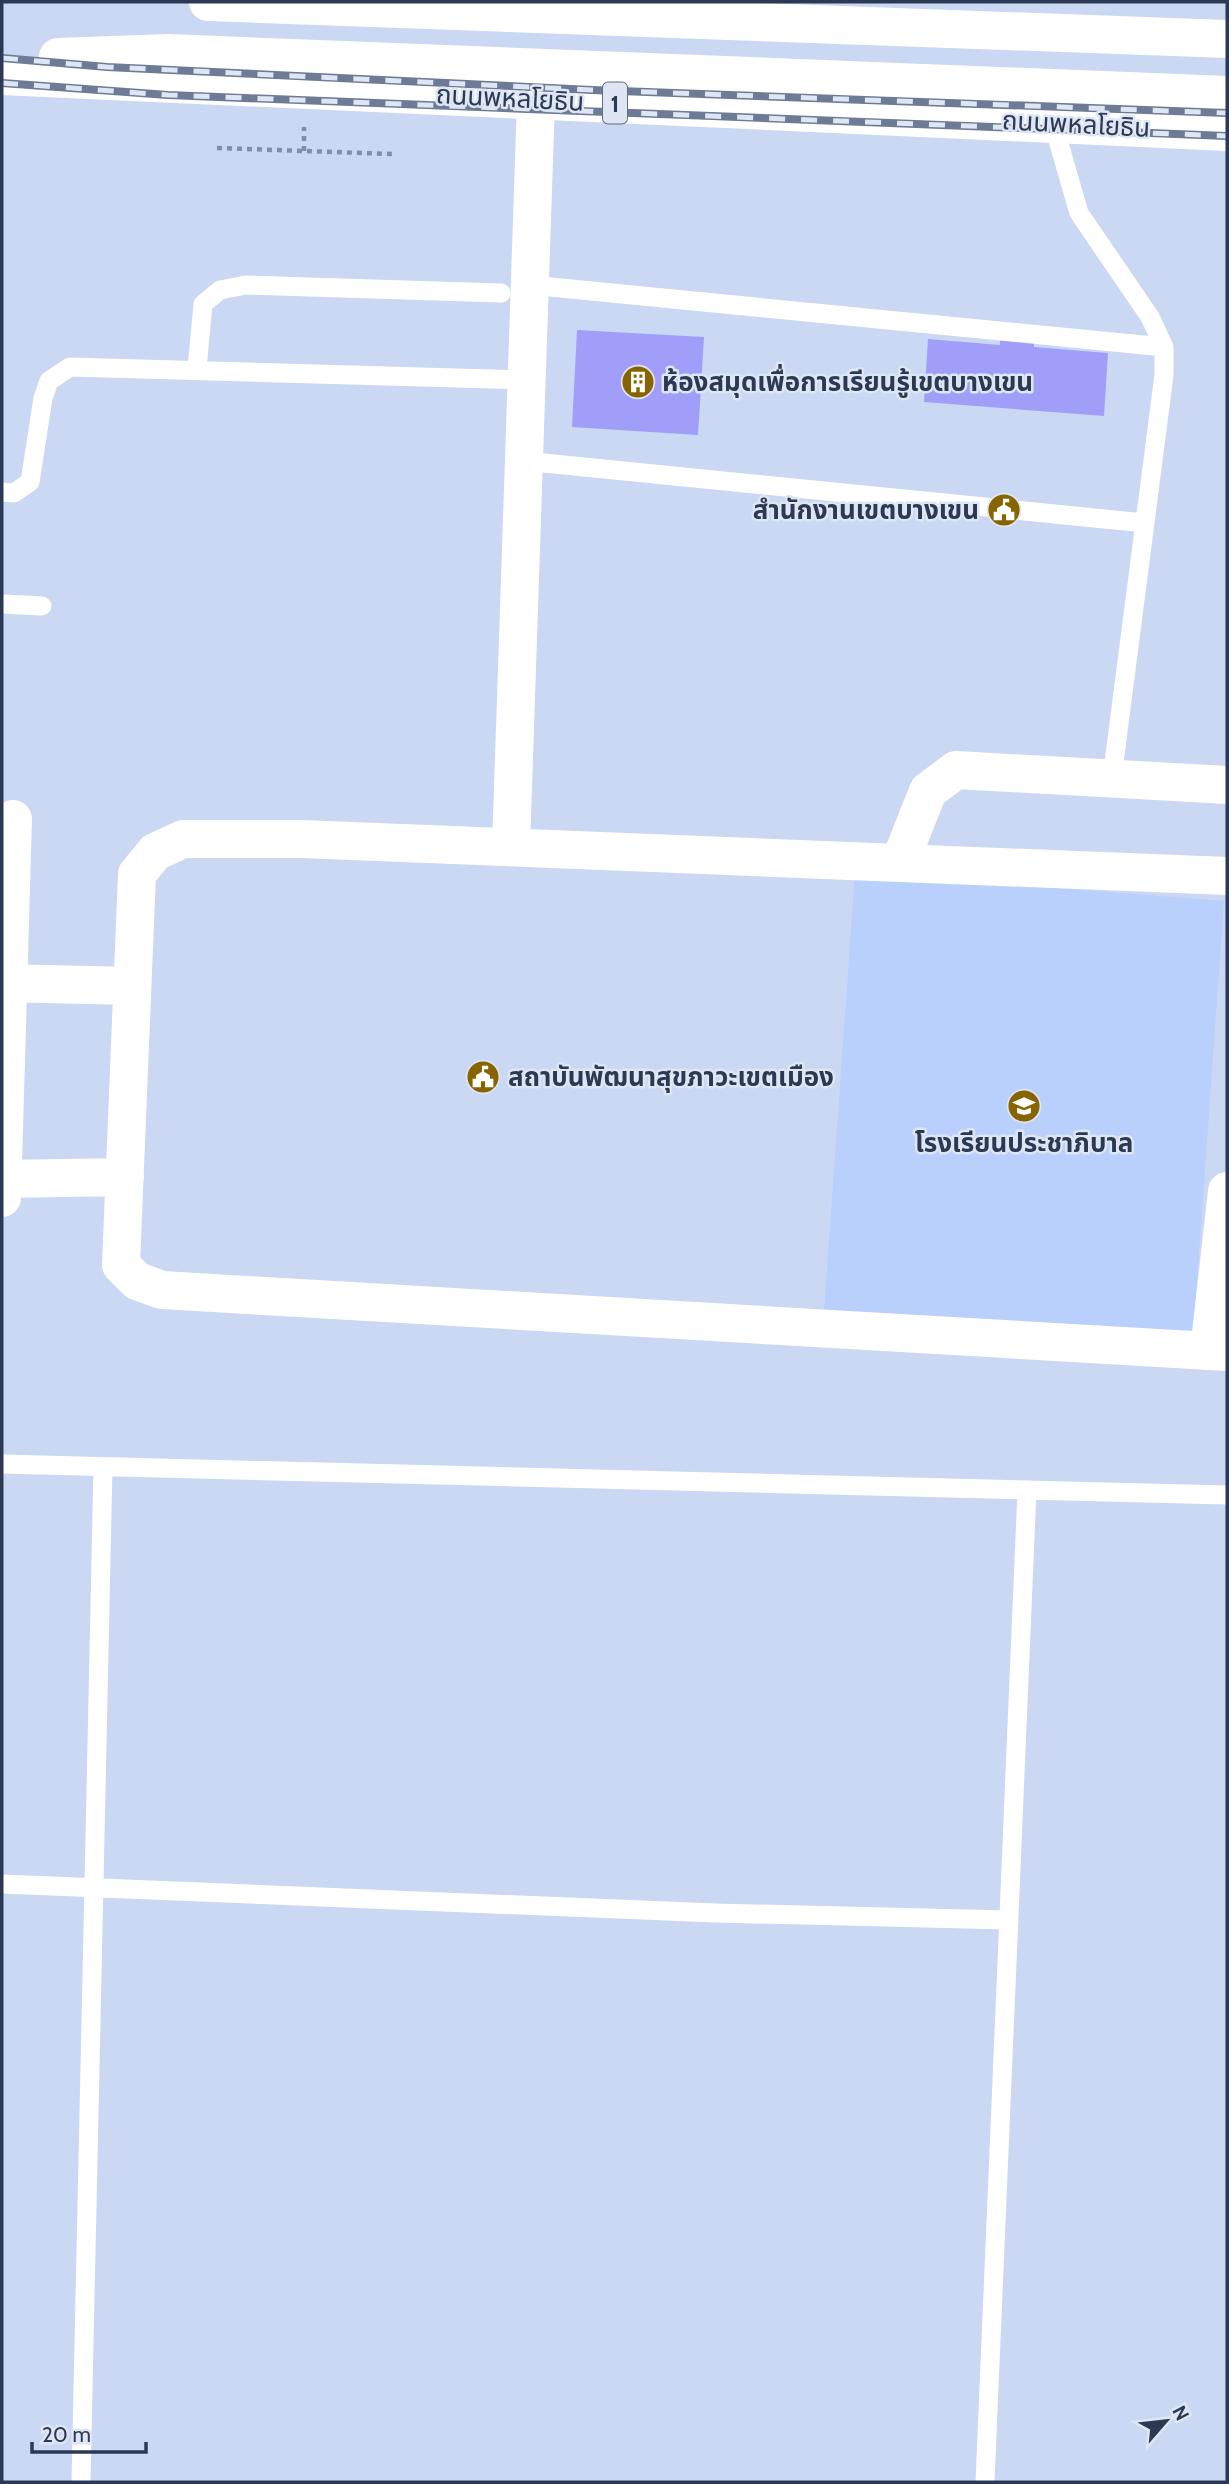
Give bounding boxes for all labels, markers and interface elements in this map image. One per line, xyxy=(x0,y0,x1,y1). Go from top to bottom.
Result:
street label: ถนนพหลโยธิน xyxy=(435,78,585,118)
road number: 1 xyxy=(603,82,627,124)
street label: ถนนพหลโยธิน xyxy=(1001,104,1151,144)
building icon: ห้องสมุดเพื่อการเรียนรู้เขตบางเขน xyxy=(619,363,657,401)
place label: ห้องสมุดเพื่อการเรียนรู้เขตบางเขน xyxy=(662,364,1033,398)
public building icon: สำนักงานเขตบางเขน xyxy=(985,491,1023,529)
place label: สำนักงานเขตบางเขน xyxy=(753,494,979,526)
public building icon: สถาบันพัฒนาสุขภาวะเขตเมือง xyxy=(464,1058,502,1096)
place label: สถาบันพัฒนาสุขภาวะเขตเมือง xyxy=(508,1061,834,1093)
school or university icon: โรงเรียนประชาภิบาล xyxy=(1005,1087,1043,1125)
place label: โรงเรียนประชาภิบาล xyxy=(915,1127,1133,1159)
north arrow xyxy=(1131,2386,1201,2456)
text: N xyxy=(1167,2402,1194,2425)
scale bar xyxy=(32,2410,145,2454)
text: 20 m xyxy=(42,2422,91,2447)

